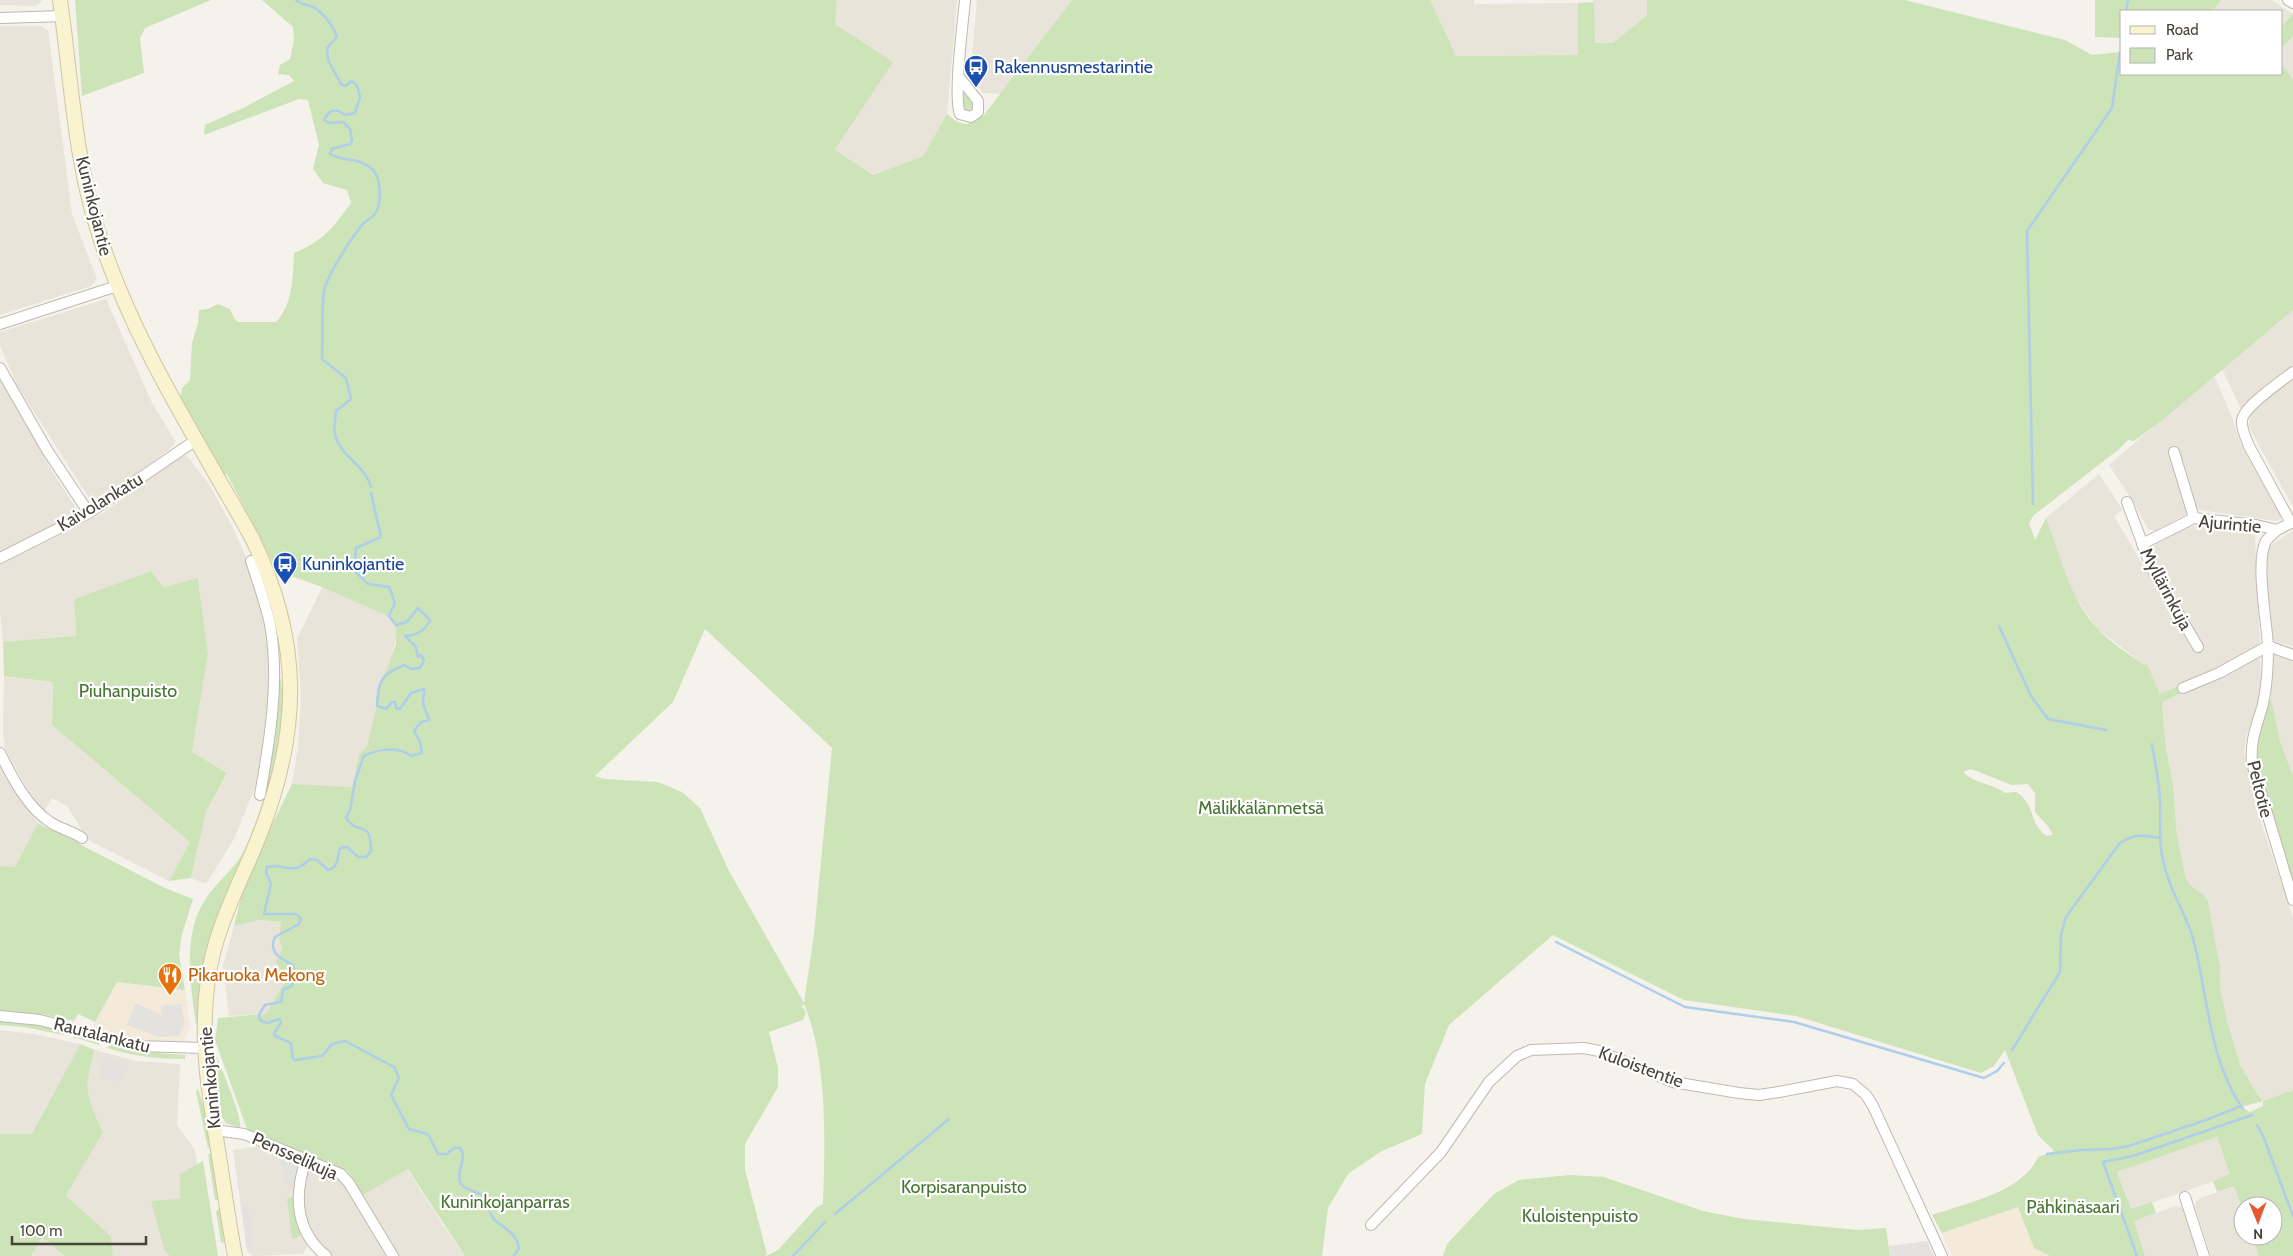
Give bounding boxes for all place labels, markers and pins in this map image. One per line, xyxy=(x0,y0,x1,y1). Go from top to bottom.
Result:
bus stop icon: Rakennusmestarintie xyxy=(963,54,989,88)
place label: Rakennusmestarintie xyxy=(994,56,1153,78)
bus stop icon: Kuninkojantie xyxy=(272,551,298,585)
place label: Kuninkojantie xyxy=(302,553,404,575)
restaurant icon: Pikaruoka Mekong xyxy=(157,962,183,996)
place label: Pikaruoka Mekong xyxy=(188,964,326,986)

